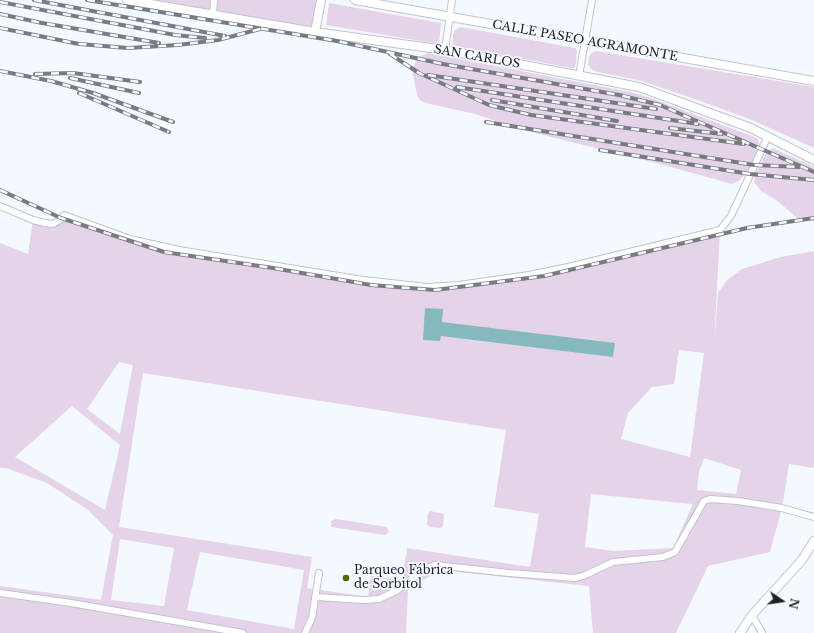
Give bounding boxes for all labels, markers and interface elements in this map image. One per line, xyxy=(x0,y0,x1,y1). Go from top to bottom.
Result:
street label: CALLE PASEO AGRAMONTE xyxy=(491,18,679,64)
street label: SAN CARLOS xyxy=(433,42,521,72)
place label: Parqueo Fábrica de Sorbitol xyxy=(354,564,453,592)
marker: Parqueo Fábrica de Sorbitol xyxy=(341,573,351,583)
north arrow xyxy=(762,581,802,621)
text: N xyxy=(786,597,802,610)

